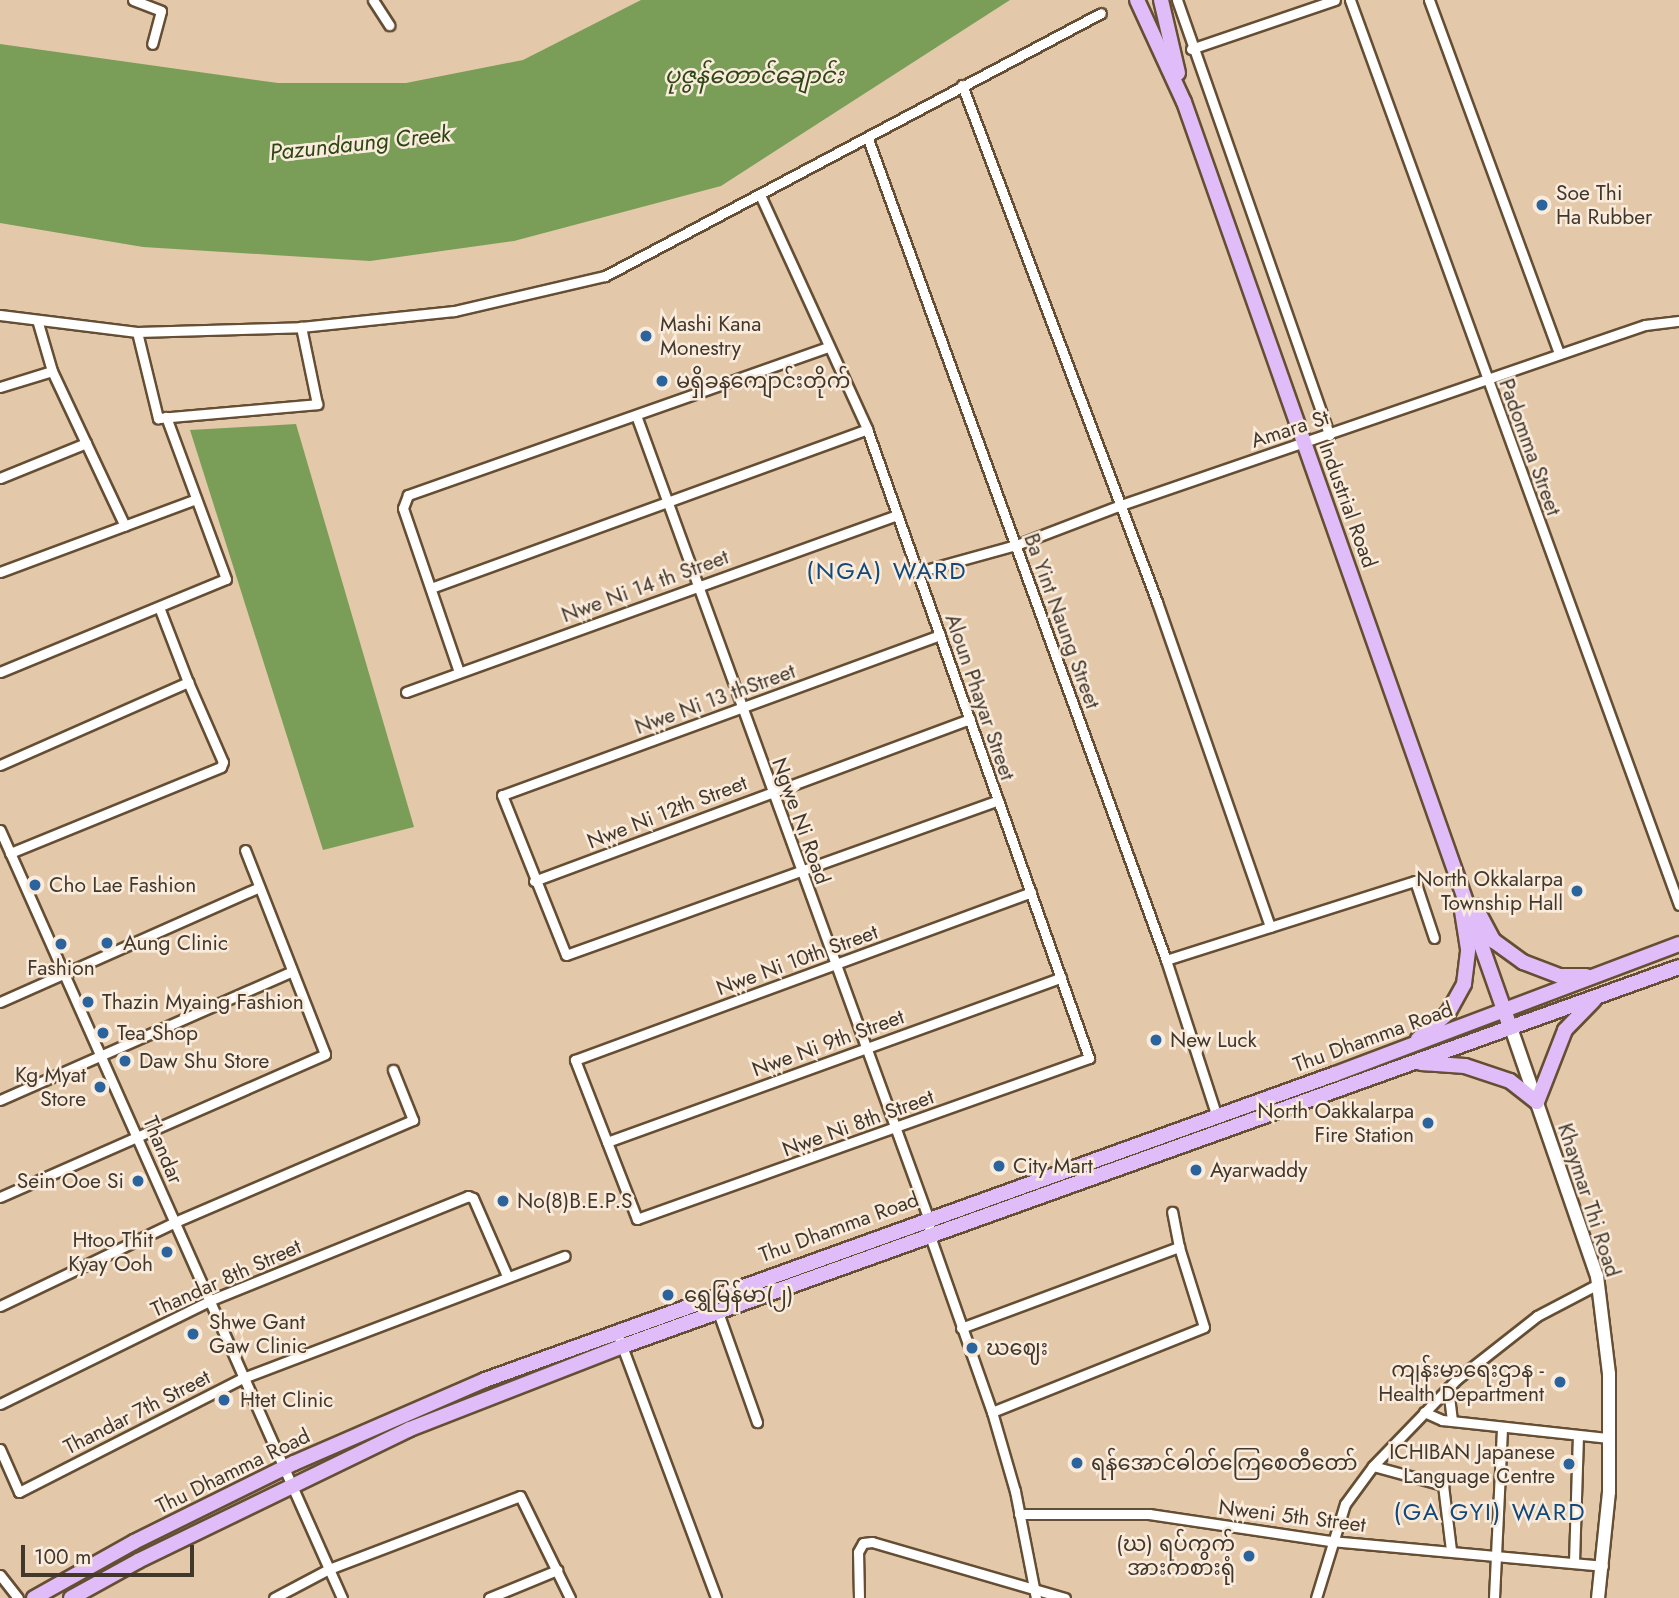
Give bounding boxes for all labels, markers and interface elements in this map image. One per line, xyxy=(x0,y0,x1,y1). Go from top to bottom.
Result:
water label: ပုဇွန်တောင်ချောင်း xyxy=(665,61,843,89)
water label: Pazundaung Creek xyxy=(268,120,452,166)
place label: Soe Thi Ha Rubber xyxy=(1556,180,1652,230)
marker: Soe Thi Ha Rubber xyxy=(1534,197,1550,213)
place label: Mashi Kana Monestry xyxy=(660,311,761,361)
marker: Mashi Kana Monestry xyxy=(638,328,654,344)
place label: မရှိခနကျောင်းတိုက် xyxy=(676,368,850,394)
marker: မရှိခနကျောင်းတိုက် xyxy=(654,373,670,389)
street label: Padomma Street xyxy=(1494,375,1566,519)
street label: Amara St xyxy=(1248,405,1332,453)
street label: Industrial Road xyxy=(1314,439,1382,571)
street label: Ba Yint Naung Street xyxy=(1019,530,1105,712)
street label: Nwe Ni 14 th Street xyxy=(558,544,732,628)
district label: (NGA) WARD xyxy=(808,557,966,585)
street label: Aloun Phayar Street xyxy=(940,611,1020,783)
street label: Nwe Ni 13 thStreet xyxy=(631,658,799,740)
street label: Ngwe Ni Road xyxy=(766,754,836,888)
street label: Nwe Ni 12th Street xyxy=(583,770,751,854)
place label: North Okkalarpa Township Hall xyxy=(1416,866,1563,916)
place label: Cho Lae Fashion xyxy=(49,872,196,898)
marker: Cho Lae Fashion xyxy=(27,877,43,893)
marker: North Okkalarpa Township Hall xyxy=(1569,883,1585,899)
street label: Nwe Ni 10th Street xyxy=(713,919,881,1001)
place label: Aung Clinic xyxy=(123,930,228,956)
marker: Aung Clinic xyxy=(97,933,117,953)
marker: Fashion xyxy=(53,936,69,952)
place label: Fashion xyxy=(27,955,95,981)
place label: Thazin Myaing Fashion xyxy=(102,989,304,1015)
marker: Thazin Myaing Fashion xyxy=(80,994,96,1010)
street label: Thu Dhamma Road xyxy=(1290,996,1456,1078)
street label: Nwe Ni 9th Street xyxy=(749,1004,907,1082)
place label: Tea Shop xyxy=(117,1020,198,1046)
marker: Tea Shop xyxy=(95,1025,111,1041)
place label: New Luck xyxy=(1170,1027,1257,1053)
marker: New Luck xyxy=(1148,1032,1164,1048)
place label: Daw Shu Store xyxy=(139,1048,269,1074)
marker: Daw Shu Store xyxy=(117,1053,133,1069)
place label: Kg Myat Store xyxy=(15,1062,86,1112)
marker: Kg Myat Store xyxy=(92,1079,108,1095)
street label: Nwe Ni 8th Street xyxy=(779,1084,937,1162)
place label: North Oakkalarpa Fire Station xyxy=(1257,1098,1414,1148)
street label: Thandar xyxy=(137,1112,189,1188)
marker: North Oakkalarpa Fire Station xyxy=(1420,1115,1436,1131)
street label: Khaymar Thi Road xyxy=(1552,1120,1626,1280)
place label: City Mart xyxy=(1013,1153,1093,1179)
place label: Ayarwaddy xyxy=(1210,1157,1308,1183)
marker: City Mart xyxy=(991,1158,1007,1174)
marker: Ayarwaddy xyxy=(1188,1162,1204,1178)
place label: Sein Ooe Si xyxy=(17,1168,124,1194)
marker: Sein Ooe Si xyxy=(130,1173,146,1189)
street label: Thu Dhamma Road xyxy=(756,1186,922,1268)
place label: No(8)B.E.P.S xyxy=(517,1188,633,1214)
marker: No(8)B.E.P.S xyxy=(495,1193,511,1209)
place label: Htoo Thit Kyay Ooh xyxy=(68,1227,153,1277)
street label: Thandar 8th Street xyxy=(147,1234,305,1322)
marker: Htoo Thit Kyay Ooh xyxy=(159,1244,175,1260)
place label: ရွှေမြန်မာ(၂) xyxy=(684,1282,793,1308)
marker: ရွှေမြန်မာ(၂) xyxy=(658,1285,678,1305)
place label: Shwe Gant Gaw Clinic xyxy=(209,1309,307,1359)
marker: Shwe Gant Gaw Clinic xyxy=(183,1324,203,1344)
place label: ဃဈေး xyxy=(986,1335,1048,1361)
marker: ဃဈေး xyxy=(964,1340,980,1356)
place label: ကျန်းမာရေးဌာန - Health Department xyxy=(1378,1357,1544,1407)
street label: Thandar 7th Street xyxy=(60,1364,214,1460)
marker: ကျန်းမာရေးဌာန - Health Department xyxy=(1550,1372,1570,1392)
place label: Htet Clinic xyxy=(240,1387,333,1413)
marker: Htet Clinic xyxy=(214,1390,234,1410)
street label: Thu Dhamma Road xyxy=(152,1423,314,1519)
place label: ICHIBAN Japanese Language Centre xyxy=(1389,1439,1555,1489)
place label: ရန်အောင်ဓါတ်ကြေစေတီတော် xyxy=(1091,1450,1358,1476)
marker: ရန်အောင်ဓါတ်ကြေစေတီတော် xyxy=(1069,1455,1085,1471)
marker: ICHIBAN Japanese Language Centre xyxy=(1561,1456,1577,1472)
street label: Nweni 5th Street xyxy=(1217,1494,1367,1538)
district label: (GA GYI) WARD xyxy=(1395,1498,1585,1526)
place label: (ဃ) ရပ်ကွက် အားကစားရုံ xyxy=(1116,1531,1235,1581)
scale bar xyxy=(24,1532,198,1576)
text: 100 m xyxy=(34,1542,91,1572)
marker: (ဃ) ရပ်ကွက် အားကစားရုံ xyxy=(1241,1548,1257,1564)

